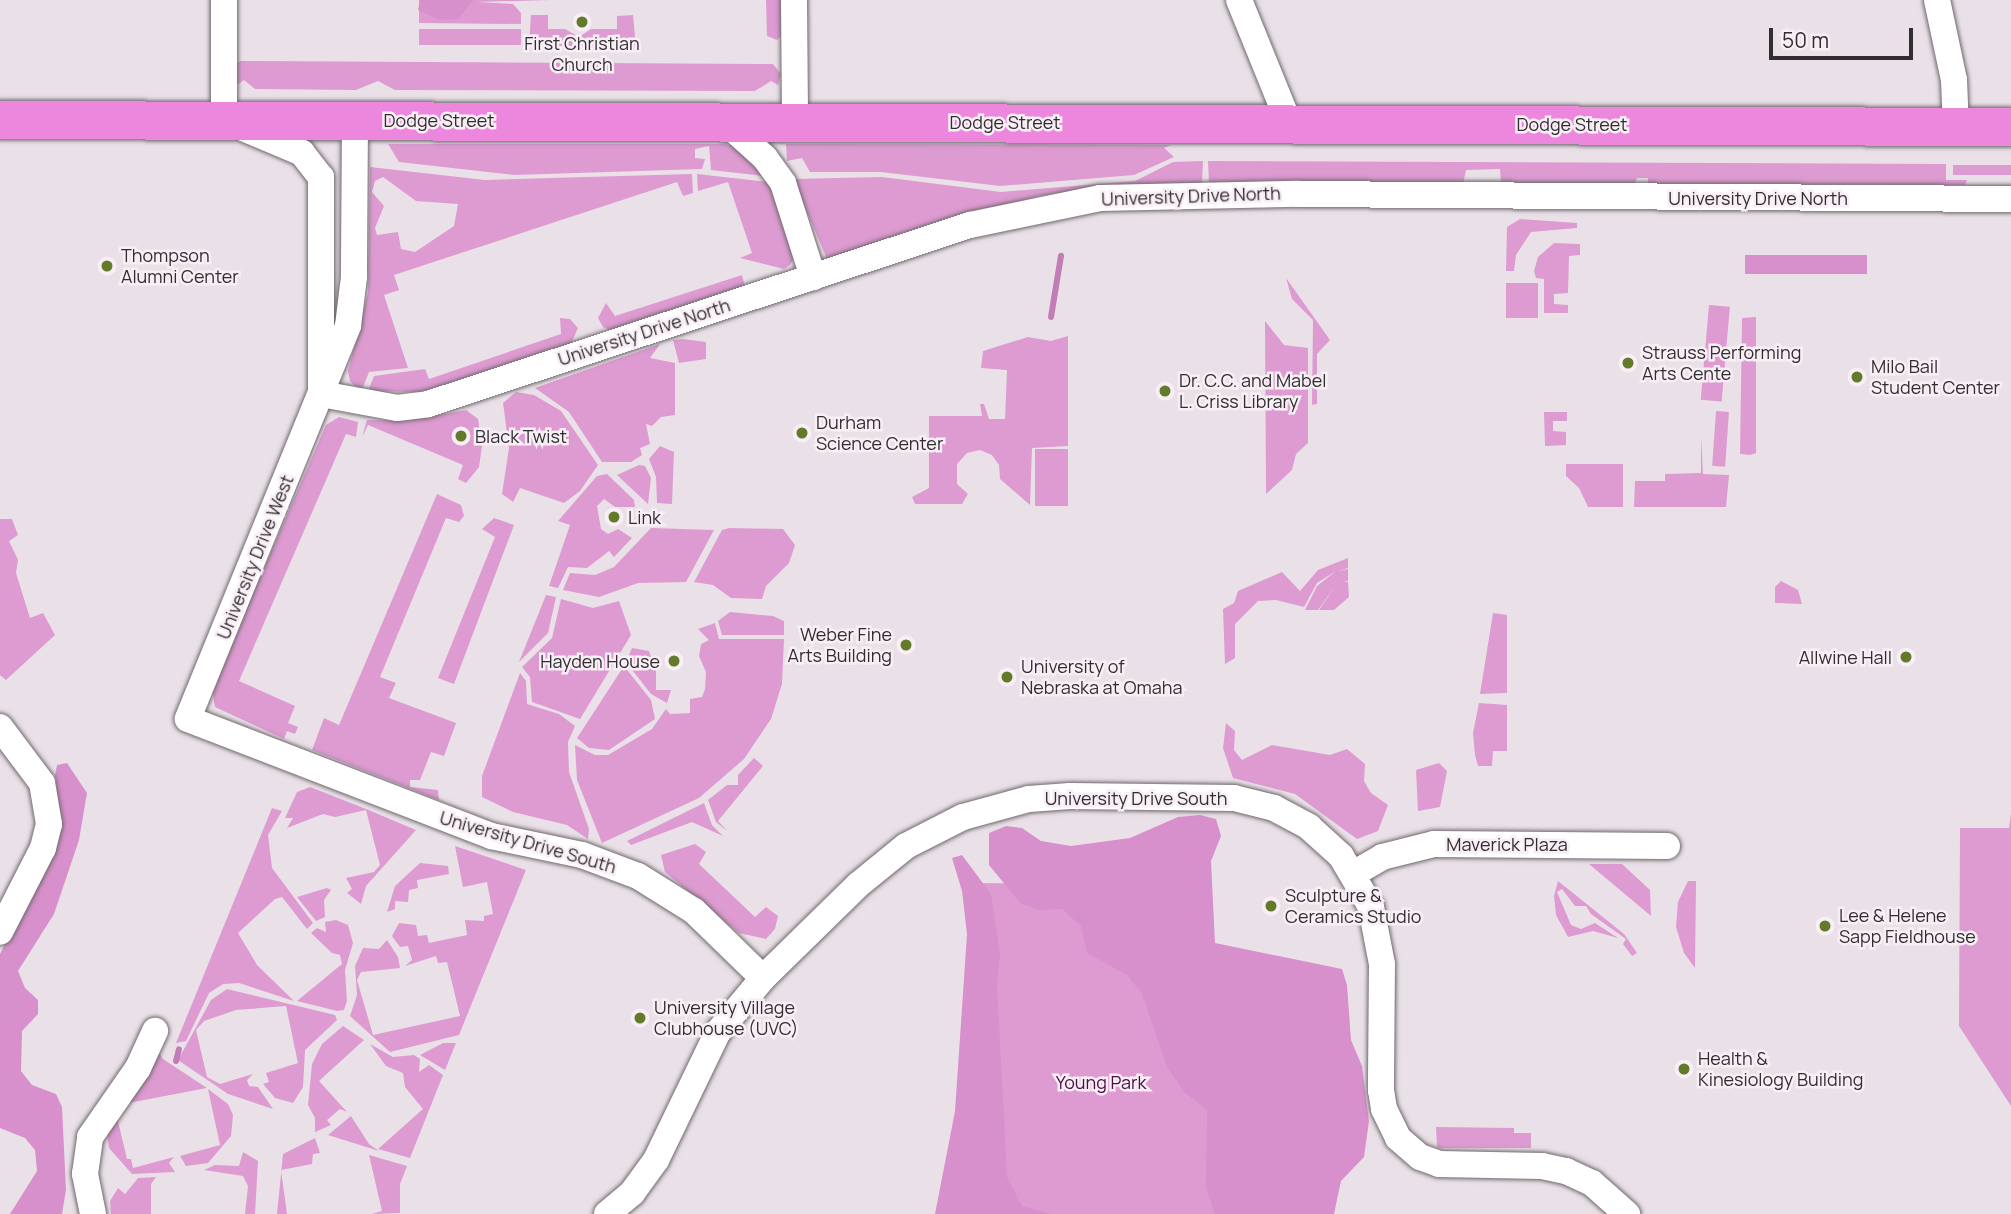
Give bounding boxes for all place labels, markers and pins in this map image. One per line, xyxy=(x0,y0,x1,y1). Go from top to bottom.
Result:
marker: First Christian Church xyxy=(574,14,590,30)
place label: First Christian Church xyxy=(524,33,640,76)
place label: Thompson Alumni Center xyxy=(121,245,239,288)
marker: Thompson Alumni Center xyxy=(99,258,115,274)
place label: Strauss Performing Arts Cente xyxy=(1642,342,1801,384)
marker: Strauss Performing Arts Cente xyxy=(1620,355,1636,371)
place label: Milo Bail Student Center xyxy=(1871,356,2000,398)
marker: Milo Bail Student Center xyxy=(1849,369,1865,385)
place label: Dr. C.C. and Mabel L. Criss Library xyxy=(1179,370,1326,412)
marker: Dr. C.C. and Mabel L. Criss Library xyxy=(1157,383,1173,399)
place label: Durham Science Center xyxy=(816,412,943,454)
place label: Black Twist xyxy=(475,425,567,447)
marker: Durham Science Center xyxy=(794,425,810,441)
marker: Black Twist xyxy=(453,428,469,444)
place label: Link xyxy=(628,506,661,528)
marker: Link xyxy=(606,509,622,525)
place label: Weber Fine Arts Building xyxy=(788,624,892,666)
marker: Weber Fine Arts Building xyxy=(898,637,914,653)
place label: Allwine Hall xyxy=(1799,646,1892,668)
marker: Allwine Hall xyxy=(1898,649,1914,665)
place label: Hayden House xyxy=(540,650,660,672)
marker: Hayden House xyxy=(666,653,682,669)
place label: University of Nebraska at Omaha xyxy=(1021,656,1182,698)
marker: University of Nebraska at Omaha xyxy=(999,669,1015,685)
place label: Sculpture & Ceramics Studio xyxy=(1285,885,1422,928)
marker: Sculpture & Ceramics Studio xyxy=(1263,898,1279,914)
place label: Lee & Helene Sapp Fieldhouse xyxy=(1839,905,1976,948)
marker: Lee & Helene Sapp Fieldhouse xyxy=(1817,918,1833,934)
place label: University Village Clubhouse (UVC) xyxy=(654,997,798,1040)
marker: University Village Clubhouse (UVC) xyxy=(632,1010,648,1026)
place label: Health & Kinesiology Building xyxy=(1698,1048,1863,1090)
marker: Health & Kinesiology Building xyxy=(1676,1061,1692,1077)

